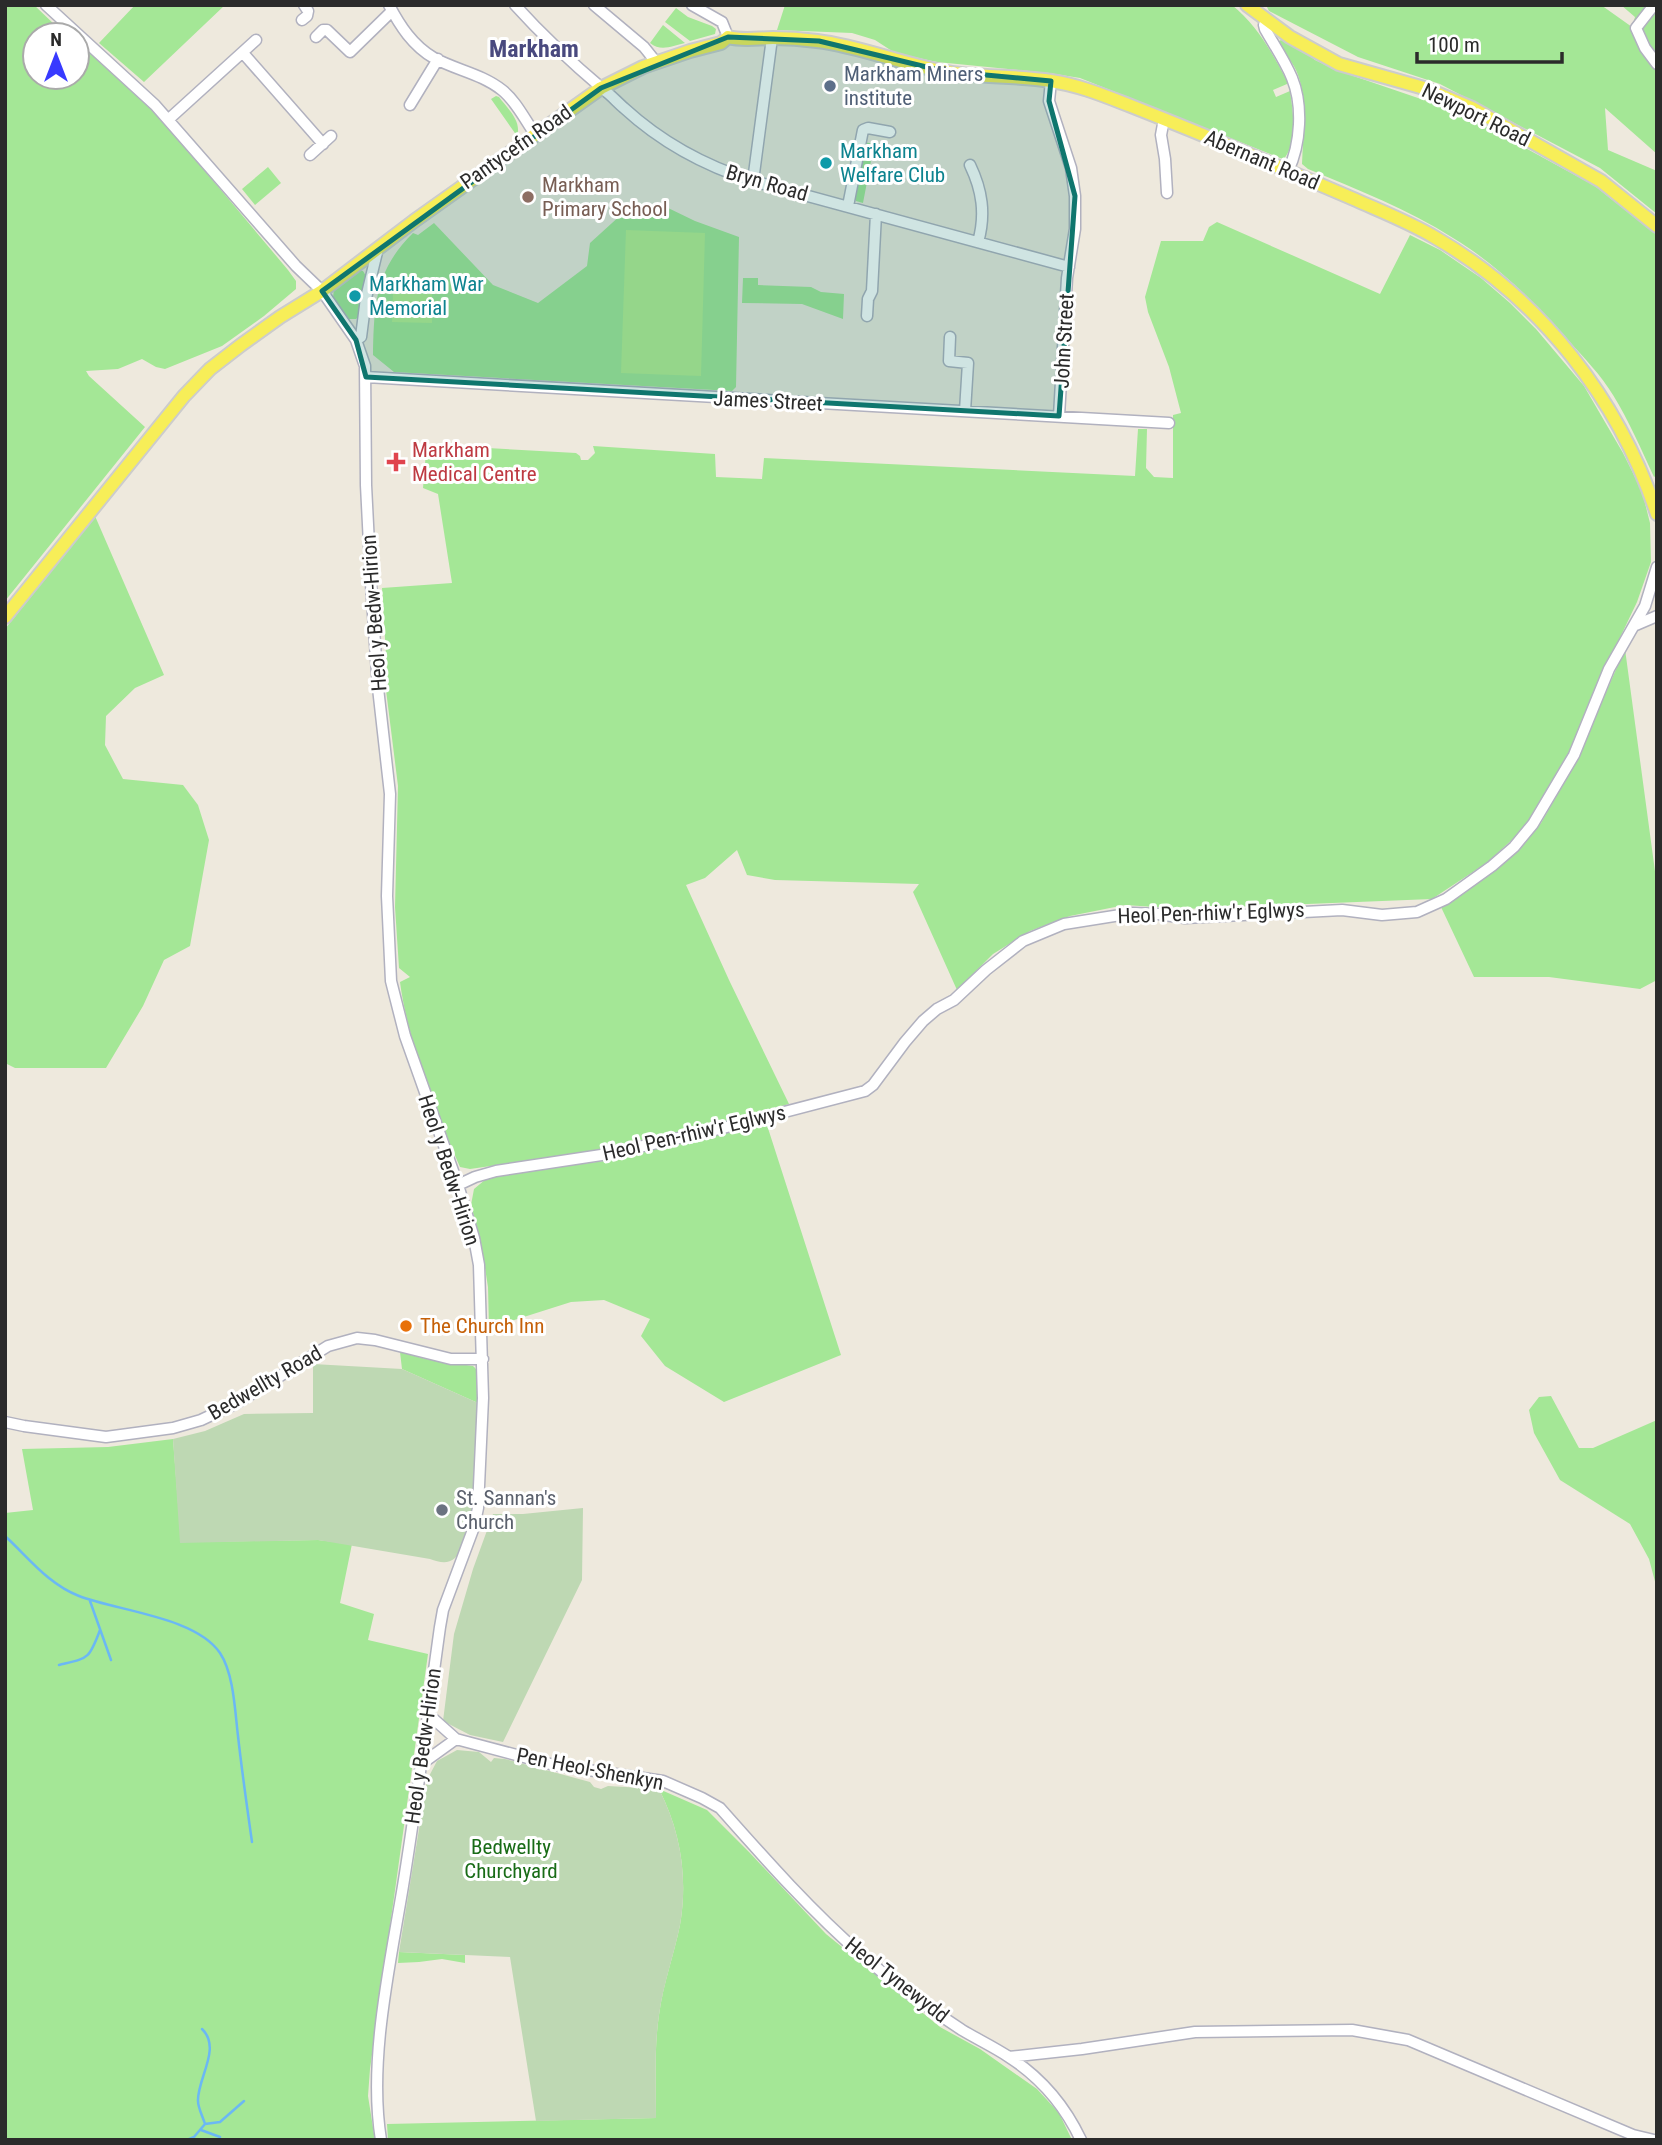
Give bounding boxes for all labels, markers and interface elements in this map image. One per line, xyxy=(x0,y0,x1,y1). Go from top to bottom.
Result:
north arrow xyxy=(21,21,91,91)
scale bar xyxy=(1417,21,1562,65)
text: N xyxy=(50,28,62,51)
text: 100 m xyxy=(1428,33,1480,57)
district label: Markham xyxy=(489,35,579,63)
place label: Markham Miners institute xyxy=(844,62,983,110)
marker: Markham Miners institute xyxy=(822,78,838,94)
street label: Newport Road xyxy=(1418,78,1534,152)
street label: Pantycefn Road xyxy=(456,100,576,194)
street label: Abernant Road xyxy=(1201,125,1323,195)
place label: Markham Welfare Club xyxy=(840,139,945,187)
marker: Markham Welfare Club xyxy=(818,155,834,171)
street label: Bryn Road xyxy=(723,160,811,206)
place label: Markham Primary School xyxy=(542,173,668,221)
marker: Markham Primary School xyxy=(520,189,536,205)
place label: Markham War Memorial xyxy=(369,272,484,320)
marker: Markham War Memorial xyxy=(347,288,363,304)
street label: John Street xyxy=(1050,293,1078,389)
street label: James Street xyxy=(713,386,823,416)
place label: Markham Medical Centre xyxy=(412,438,537,486)
marker: Markham Medical Centre xyxy=(386,452,406,472)
street label: Heol y Bedw-Hirion xyxy=(357,534,391,692)
street label: Heol Pen-rhiw'r Eglwys xyxy=(1117,898,1305,928)
street label: Heol y Bedw-Hirion xyxy=(413,1092,485,1248)
street label: Heol Pen-rhiw'r Eglwys xyxy=(600,1100,788,1166)
place label: The Church Inn xyxy=(420,1314,544,1338)
marker: The Church Inn xyxy=(398,1318,414,1334)
street label: Bedwellty Road xyxy=(204,1341,326,1425)
place label: St. Sannan's Church xyxy=(456,1486,556,1534)
marker: St. Sannan's Church xyxy=(434,1502,450,1518)
street label: Heol y Bedw-Hirion xyxy=(400,1667,446,1825)
street label: Pen Heol-Shenkyn xyxy=(514,1743,666,1795)
park label: Bedwellty Churchyard xyxy=(464,1835,558,1883)
street label: Heol Tynewydd xyxy=(840,1932,954,2028)

